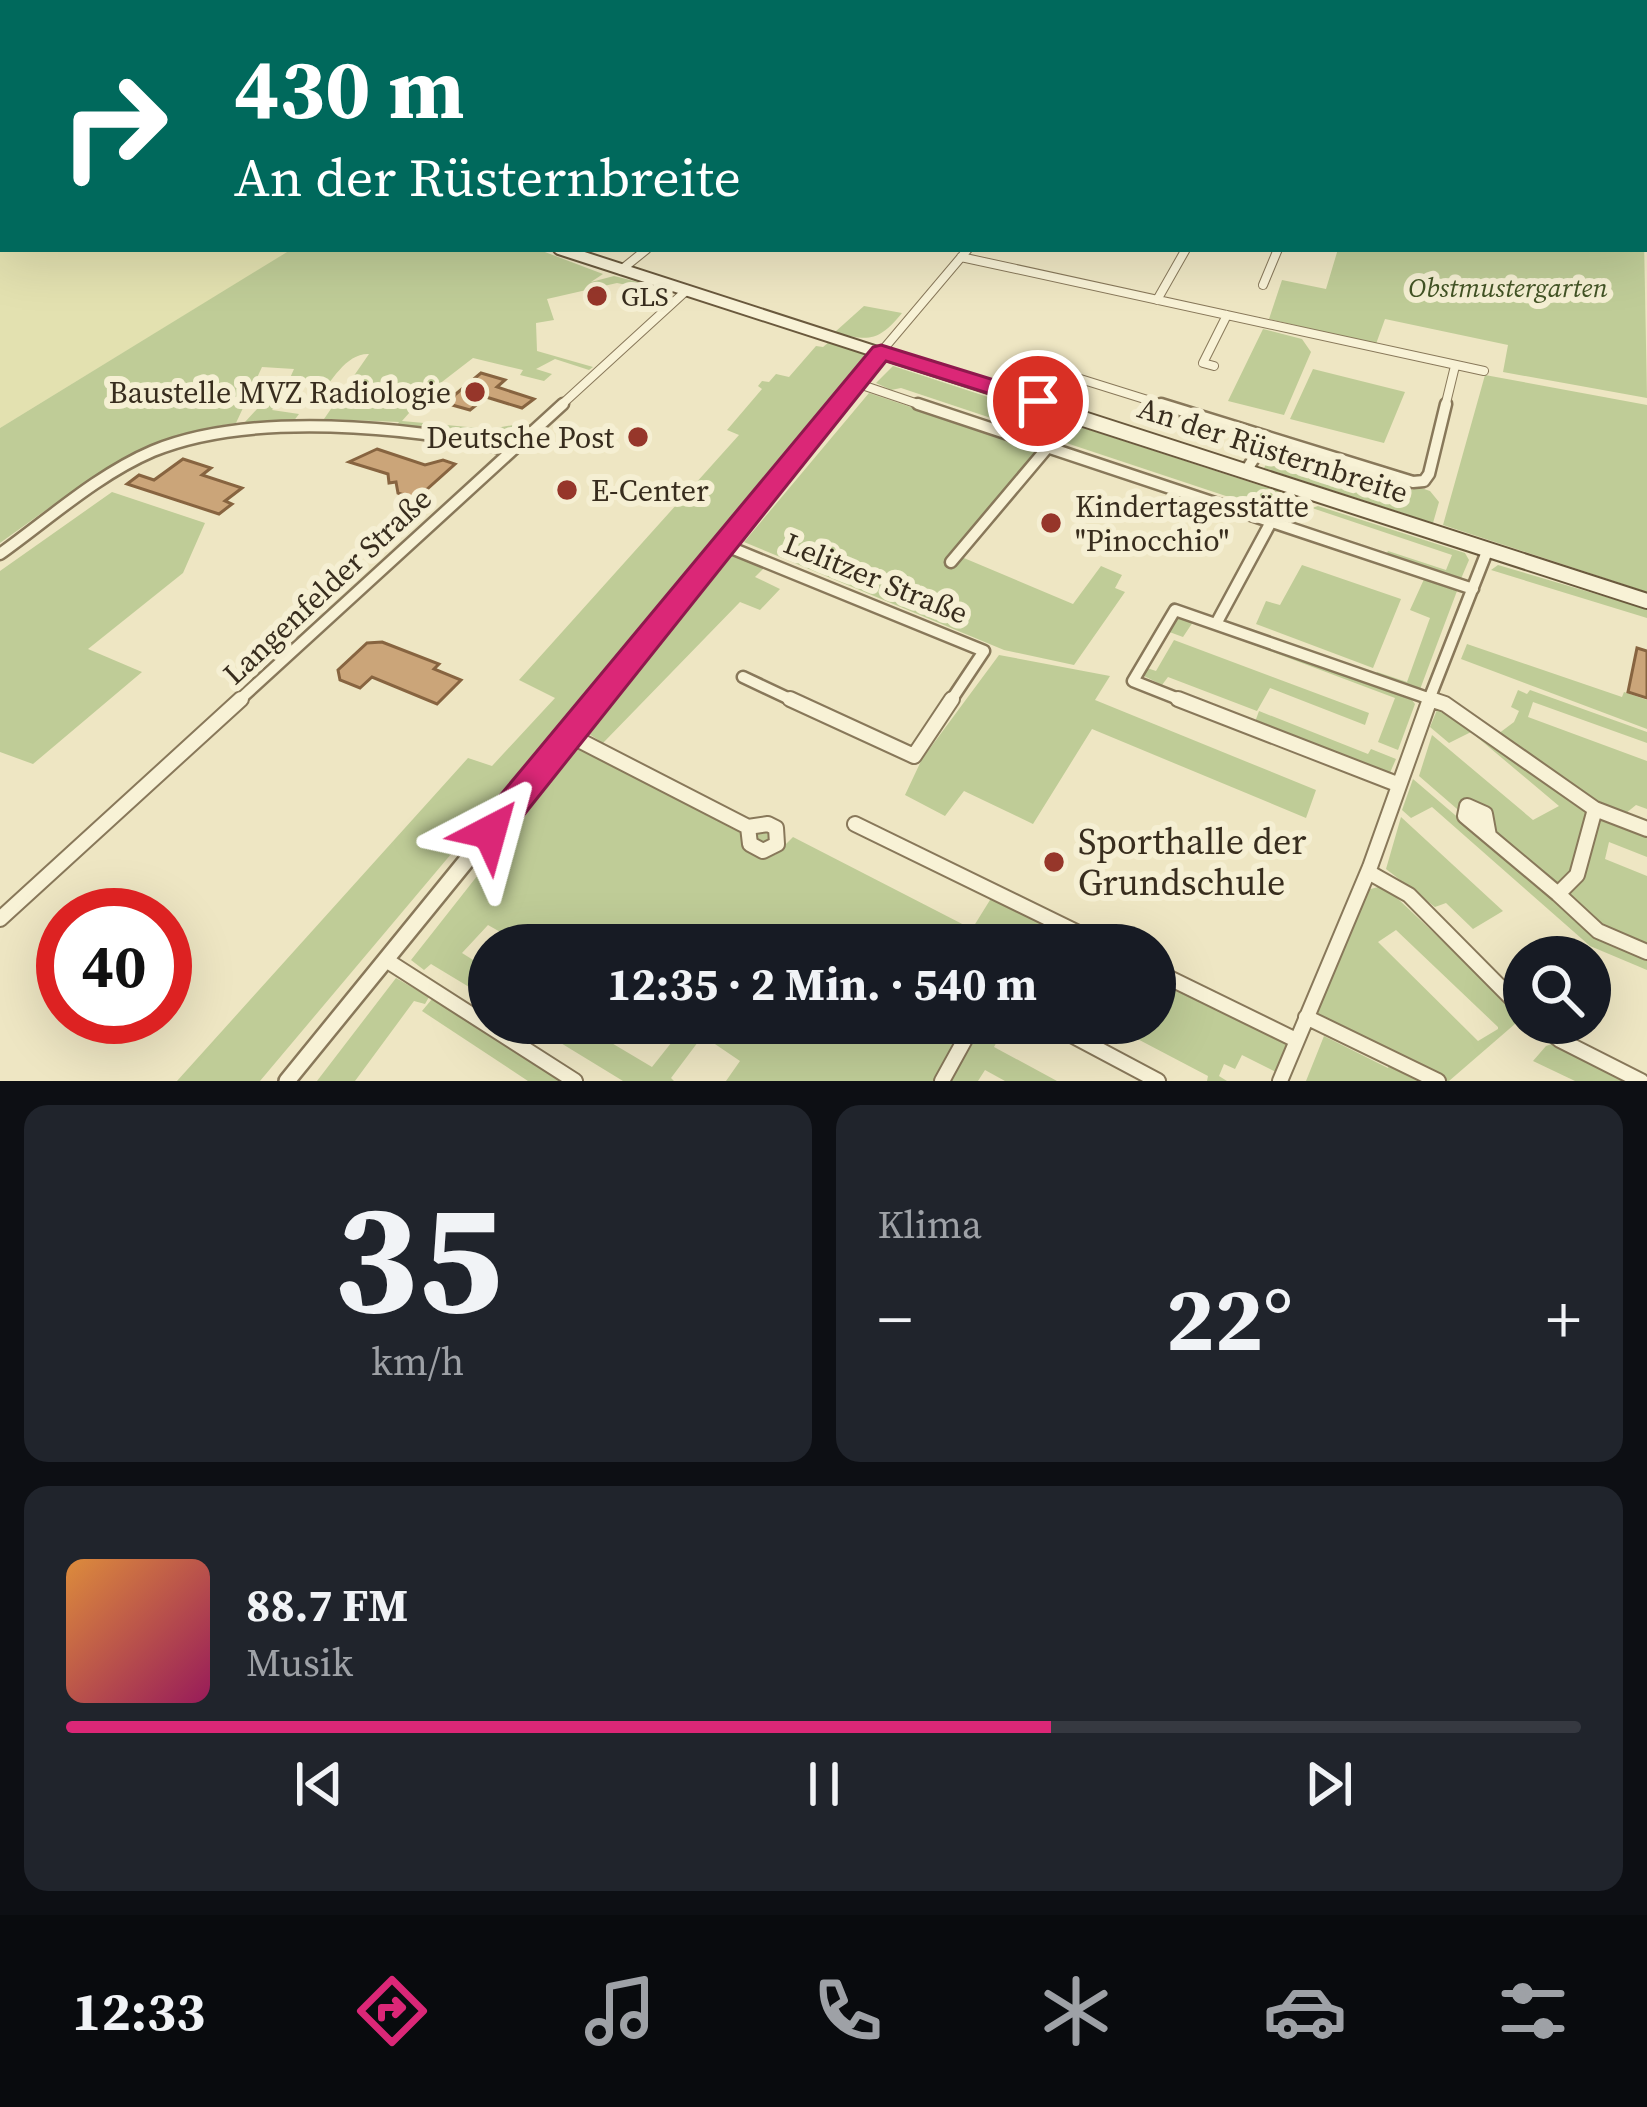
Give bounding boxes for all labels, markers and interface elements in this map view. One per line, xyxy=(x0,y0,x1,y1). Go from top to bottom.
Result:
text: 430 m xyxy=(234,31,465,146)
icon: right xyxy=(36,48,192,204)
text: An der Rüsternbreite xyxy=(234,140,741,214)
park label: Obstmustergarten xyxy=(1408,269,1608,306)
place label: GLS xyxy=(621,278,669,315)
marker: GLS xyxy=(584,283,610,309)
pin xyxy=(987,350,1089,452)
icon: arrive xyxy=(1005,368,1071,434)
place label: Baustelle MVZ Radiologie xyxy=(109,372,451,413)
marker: Baustelle MVZ Radiologie xyxy=(462,379,488,405)
street label: An der Rüsternbreite xyxy=(1133,387,1413,513)
place label: Deutsche Post xyxy=(426,417,614,458)
marker: Deutsche Post xyxy=(625,424,651,450)
place label: E-Center xyxy=(591,470,709,511)
marker: E-Center xyxy=(554,477,580,503)
street label: Langenfelder Straße xyxy=(214,478,440,694)
place label: Kindertagesstätte "Pinocchio" xyxy=(1075,486,1309,561)
marker: Kindertagesstätte "Pinocchio" xyxy=(1038,510,1064,536)
street label: Lelitzer Straße xyxy=(778,523,974,633)
position arrow xyxy=(427,769,553,895)
place label: Sporthalle der Grundschule xyxy=(1078,817,1307,907)
marker: Sporthalle der Grundschule xyxy=(1041,849,1067,875)
speed limit sign: 40 xyxy=(36,888,192,1044)
map controls xyxy=(1503,936,1611,1044)
button: search xyxy=(1503,936,1611,1044)
text: 12:35 · 2 Min. · 540 m xyxy=(607,953,1037,1015)
text: 35 xyxy=(333,1150,502,1364)
text: Klima xyxy=(878,1198,982,1251)
text: 22° xyxy=(1166,1257,1293,1380)
text: − xyxy=(878,1274,912,1364)
text: + xyxy=(1546,1274,1581,1364)
text: km/h xyxy=(371,1335,464,1388)
text: 88.7 FM xyxy=(246,1574,408,1636)
text: Musik xyxy=(246,1636,353,1689)
icon: previous xyxy=(286,1751,352,1817)
icon: pause xyxy=(791,1751,857,1817)
icon: next xyxy=(1296,1751,1362,1817)
icon: directions xyxy=(350,1969,434,2053)
icon: music xyxy=(578,1969,662,2053)
icon: phone xyxy=(806,1969,890,2053)
icon: climate xyxy=(1034,1969,1118,2053)
icon: car xyxy=(1263,1969,1347,2053)
icon: filters xyxy=(1491,1969,1575,2053)
text: 12:33 xyxy=(72,1974,205,2048)

